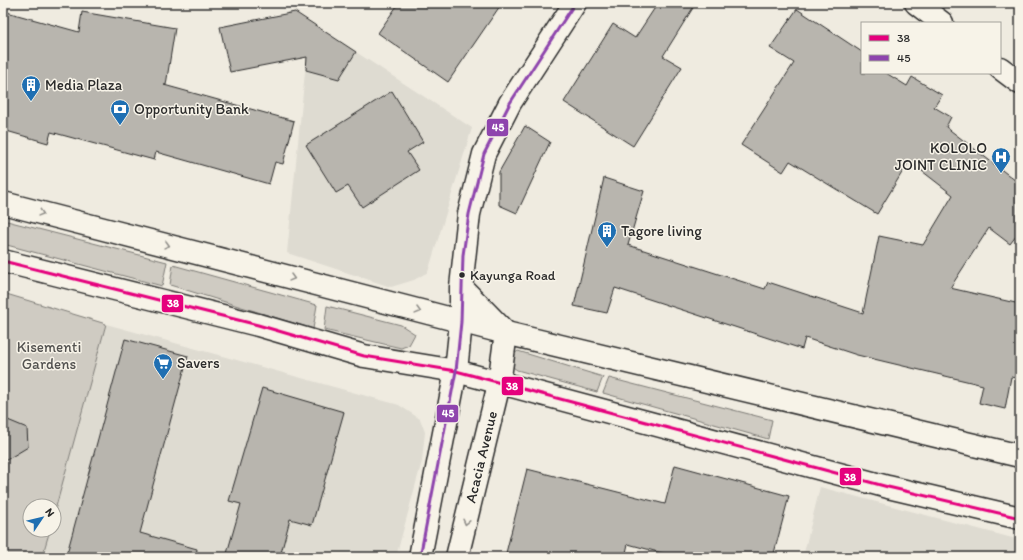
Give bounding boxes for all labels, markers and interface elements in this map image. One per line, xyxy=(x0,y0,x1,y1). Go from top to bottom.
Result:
legend xyxy=(861,22,1001,74)
text: 38 xyxy=(897,31,911,45)
text: 45 xyxy=(897,51,911,65)
building icon: Media Plaza xyxy=(20,74,42,102)
place label: Media Plaza xyxy=(45,76,123,94)
bank icon: Opportunity Bank xyxy=(109,98,131,126)
place label: Opportunity Bank xyxy=(134,100,249,118)
line badge: 45 xyxy=(486,118,509,137)
text: 45 xyxy=(492,121,504,134)
place label: KOLOLO JOINT CLINIC xyxy=(895,139,987,174)
hospital icon: KOLOLO JOINT CLINIC xyxy=(990,146,1012,174)
one-way arrow xyxy=(38,208,44,216)
building icon: Tagore living xyxy=(596,220,618,248)
place label: Tagore living xyxy=(621,222,702,240)
one-way arrow xyxy=(163,241,170,249)
place label: Kayunga Road xyxy=(470,267,556,284)
marker: Kayunga Road xyxy=(457,270,467,280)
one-way arrow xyxy=(289,273,296,282)
line badge: 38 xyxy=(161,294,184,313)
text: 38 xyxy=(167,297,179,310)
one-way arrow xyxy=(415,306,421,314)
park label: Kisementi Gardens xyxy=(17,338,81,373)
supermarket icon: Savers xyxy=(152,352,174,380)
place label: Savers xyxy=(177,354,220,372)
line badge: 38 xyxy=(501,376,524,396)
text: 38 xyxy=(506,380,518,393)
line badge: 45 xyxy=(436,404,459,423)
text: 45 xyxy=(442,407,454,420)
street label: Acacia Avenue xyxy=(461,409,501,505)
line badge: 38 xyxy=(839,467,862,486)
text: 38 xyxy=(844,471,856,484)
north arrow xyxy=(22,498,62,538)
text: N xyxy=(42,506,57,519)
one-way arrow xyxy=(462,519,470,525)

